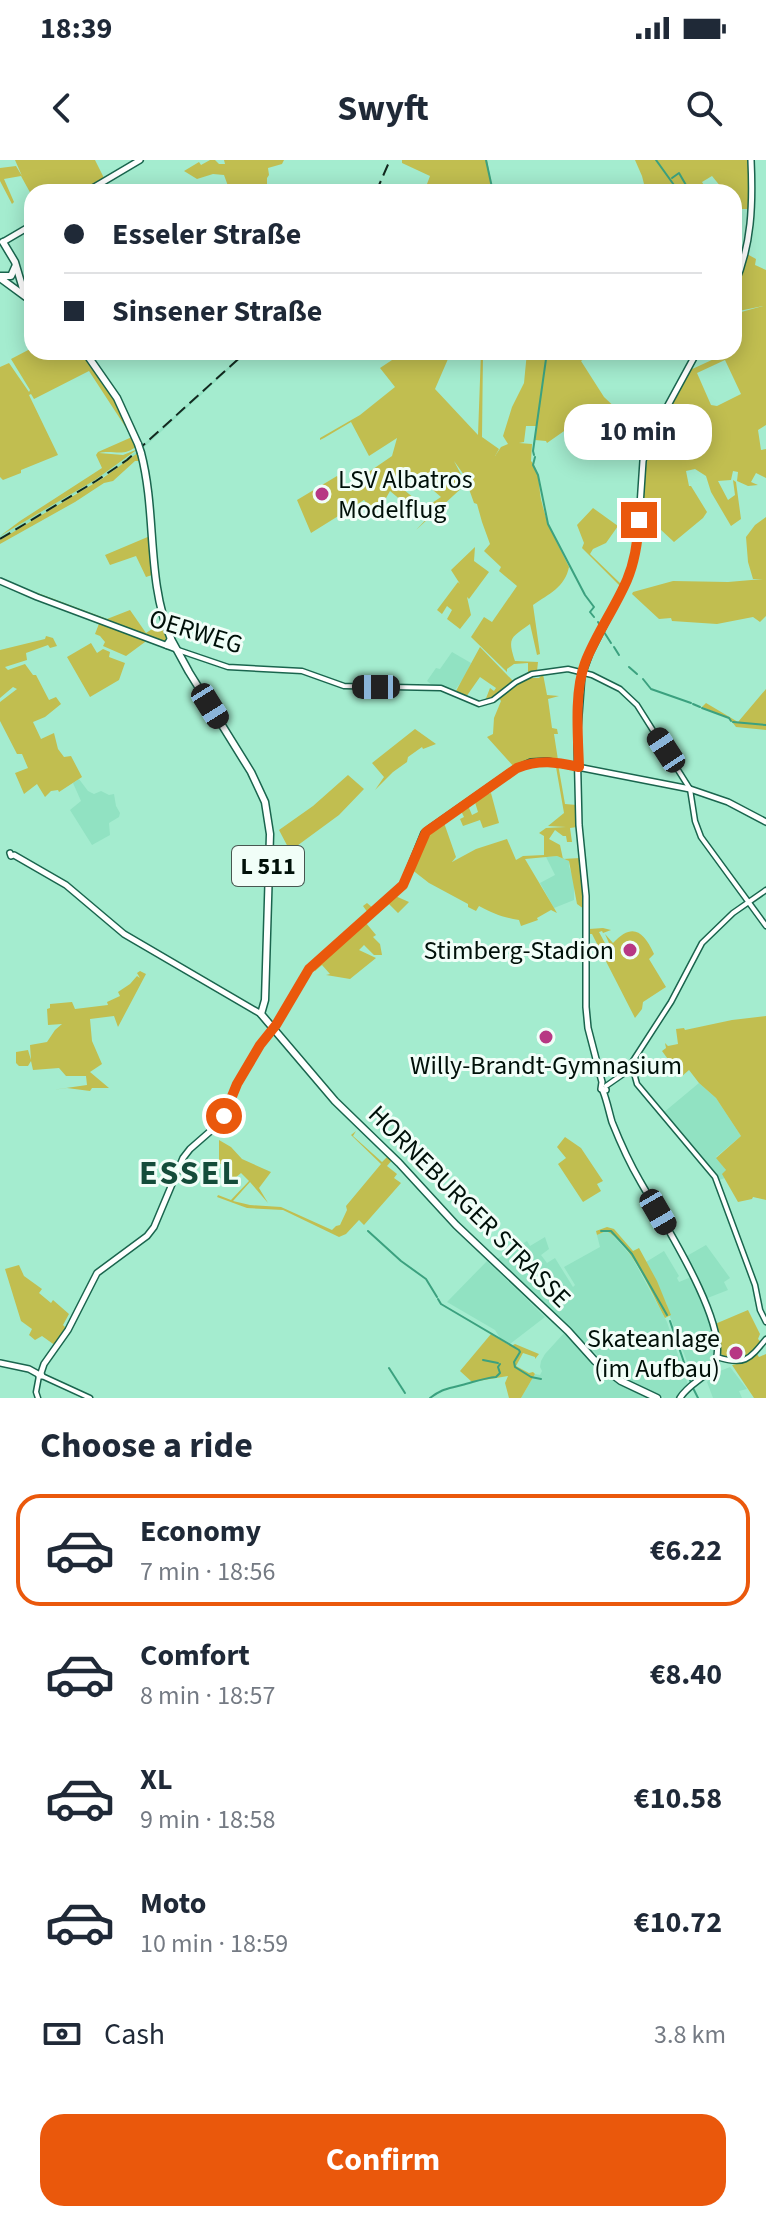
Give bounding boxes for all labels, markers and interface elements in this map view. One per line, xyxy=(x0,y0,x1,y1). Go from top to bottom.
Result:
text: 18:39 xyxy=(40,7,112,50)
text: Swyft xyxy=(337,83,429,134)
icon: back xyxy=(40,86,84,130)
icon: search xyxy=(682,86,726,130)
text: Esseler Straße xyxy=(112,213,301,256)
text: Sinsener Straße xyxy=(112,290,322,333)
callout: 10 min xyxy=(565,404,713,460)
text: 10 min xyxy=(600,413,677,450)
place label: LSV Albatros Modelflug xyxy=(338,461,473,528)
marker: LSV Albatros Modelflug xyxy=(313,485,331,503)
route end xyxy=(621,502,657,538)
street label: OERWEG xyxy=(144,600,247,663)
car xyxy=(352,675,400,699)
car xyxy=(187,679,233,733)
car xyxy=(643,723,689,777)
road number: L 511 xyxy=(232,846,304,886)
place label: Stimberg-Stadion xyxy=(423,932,614,969)
marker: Stimberg-Stadion xyxy=(621,941,639,959)
marker: Willy-Brandt-Gymnasium xyxy=(537,1028,555,1046)
place label: Willy-Brandt-Gymnasium xyxy=(410,1047,682,1084)
street label: HORNEBURGER STRASSE xyxy=(360,1097,579,1316)
route start xyxy=(206,1098,242,1134)
district label: ESSEL xyxy=(139,1149,241,1198)
car xyxy=(636,1185,680,1239)
place label: Skateanlage (im Aufbau) xyxy=(587,1320,720,1387)
marker: Skateanlage (im Aufbau) xyxy=(727,1344,745,1362)
text: Choose a ride xyxy=(40,1420,253,1471)
text: Economy xyxy=(140,1510,261,1553)
icon: car xyxy=(44,1514,116,1586)
text: €6.22 xyxy=(650,1529,722,1572)
text: 7 min · 18:56 xyxy=(140,1553,275,1590)
text: Comfort xyxy=(140,1634,250,1677)
icon: car xyxy=(44,1638,116,1710)
text: €8.40 xyxy=(650,1653,722,1696)
text: 8 min · 18:57 xyxy=(140,1677,275,1714)
text: XL xyxy=(140,1758,173,1801)
icon: car xyxy=(44,1762,116,1834)
text: €10.58 xyxy=(634,1777,722,1820)
text: 9 min · 18:58 xyxy=(140,1801,275,1838)
text: Moto xyxy=(140,1882,206,1925)
icon: car xyxy=(44,1886,116,1958)
text: €10.72 xyxy=(634,1901,722,1944)
text: 10 min · 18:59 xyxy=(140,1925,288,1962)
icon: cash xyxy=(40,2012,84,2056)
text: Cash xyxy=(104,2013,165,2056)
text: 3.8 km xyxy=(654,2016,726,2053)
button: Confirm xyxy=(40,2114,726,2206)

